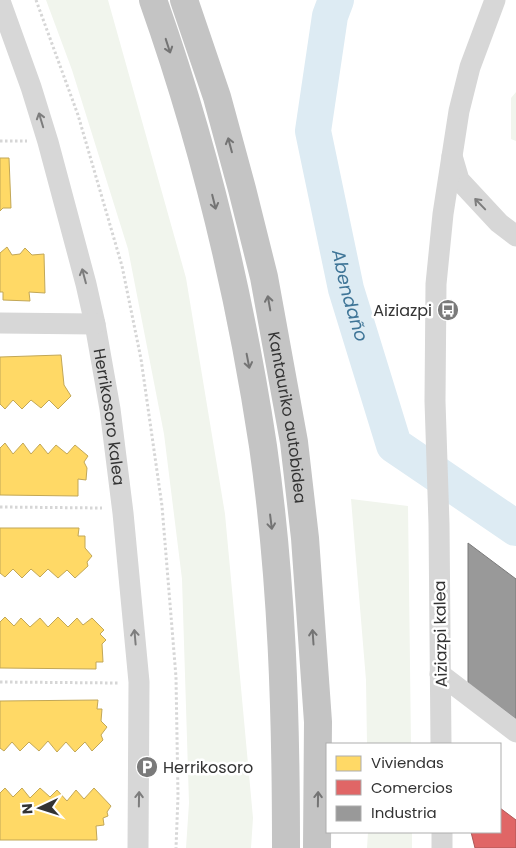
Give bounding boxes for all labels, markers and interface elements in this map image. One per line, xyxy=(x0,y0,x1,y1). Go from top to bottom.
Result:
one-way arrow xyxy=(164,38,174,54)
one-way arrow xyxy=(35,112,45,128)
one-way arrow xyxy=(225,137,235,153)
one-way arrow xyxy=(210,194,219,210)
one-way arrow xyxy=(474,197,486,210)
water label: Abendaño xyxy=(326,246,374,345)
one-way arrow xyxy=(79,269,88,285)
one-way arrow xyxy=(263,295,273,311)
bus stop icon: Aiziazpi xyxy=(436,298,460,322)
place label: Aiziazpi xyxy=(373,299,432,322)
street label: Kantauriko autobidea xyxy=(262,330,312,505)
street label: Herrikosoro kalea xyxy=(88,347,130,487)
one-way arrow xyxy=(243,353,253,369)
one-way arrow xyxy=(266,513,276,529)
street label: Aiziazpi kalea xyxy=(428,580,453,688)
one-way arrow xyxy=(130,629,139,645)
one-way arrow xyxy=(308,629,317,645)
legend xyxy=(326,743,501,833)
text: Viviendas xyxy=(371,752,444,773)
parking icon: Herrikosoro xyxy=(135,755,159,779)
place label: Herrikosoro xyxy=(163,756,253,779)
text: Comercios xyxy=(371,777,453,798)
north arrow xyxy=(15,783,65,833)
one-way arrow xyxy=(134,792,143,808)
one-way arrow xyxy=(313,792,322,808)
text: Industria xyxy=(371,802,437,823)
text: N xyxy=(17,803,37,815)

